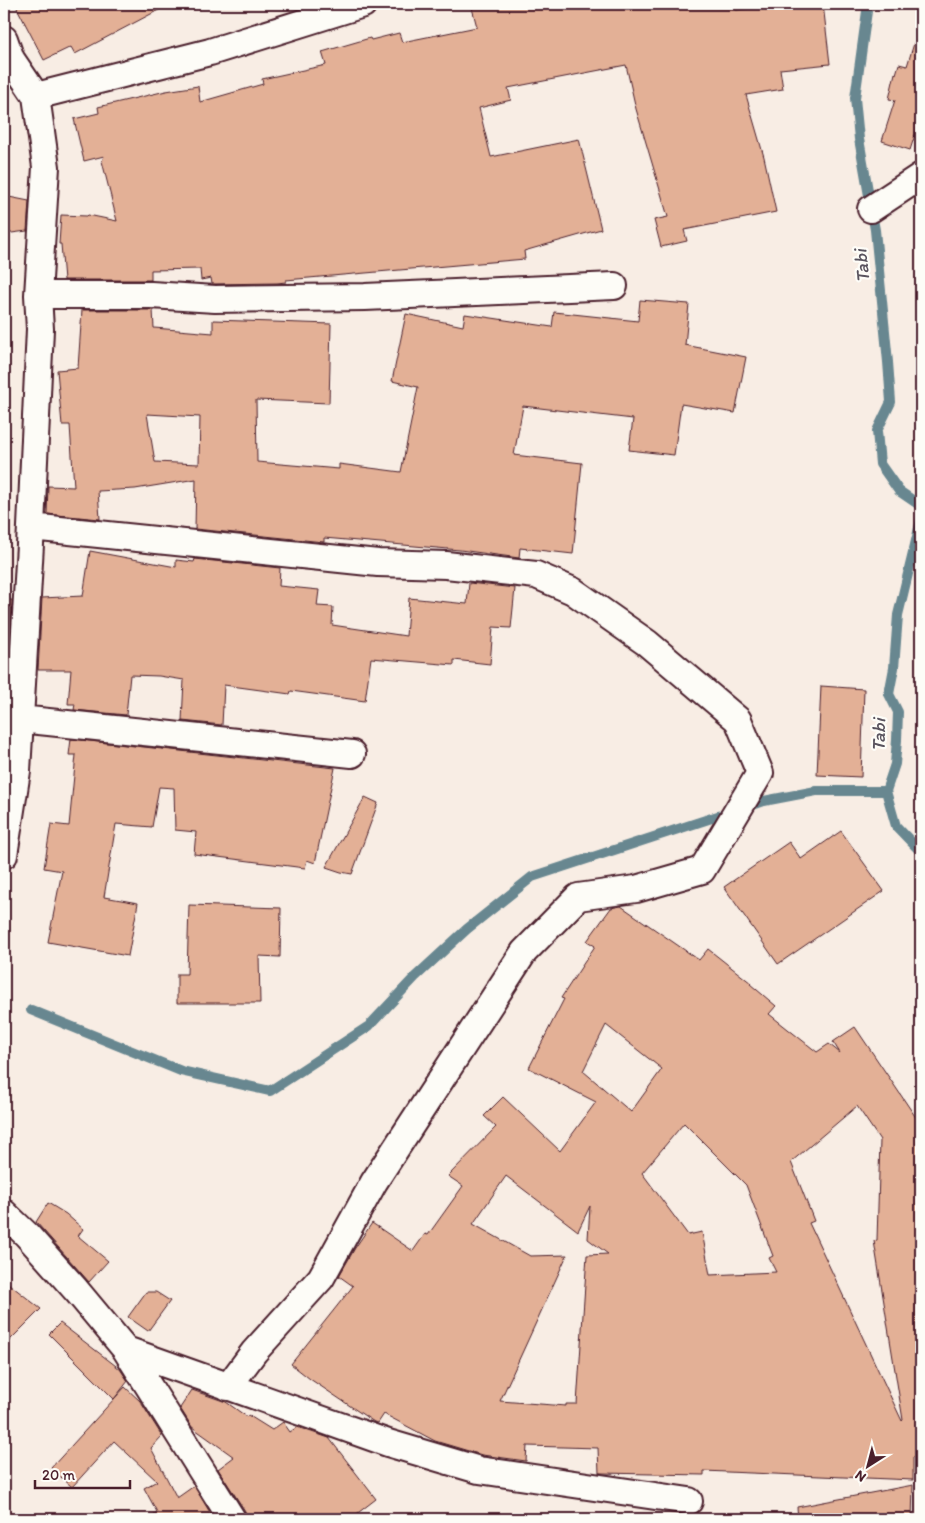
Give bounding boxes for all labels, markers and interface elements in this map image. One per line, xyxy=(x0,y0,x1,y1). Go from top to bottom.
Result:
water label: Tabi xyxy=(848,246,875,284)
water label: Tabi xyxy=(867,716,890,752)
north arrow xyxy=(842,1440,892,1490)
scale bar xyxy=(35,1458,130,1490)
text: 20 m xyxy=(42,1466,76,1484)
text: N xyxy=(852,1466,869,1486)

